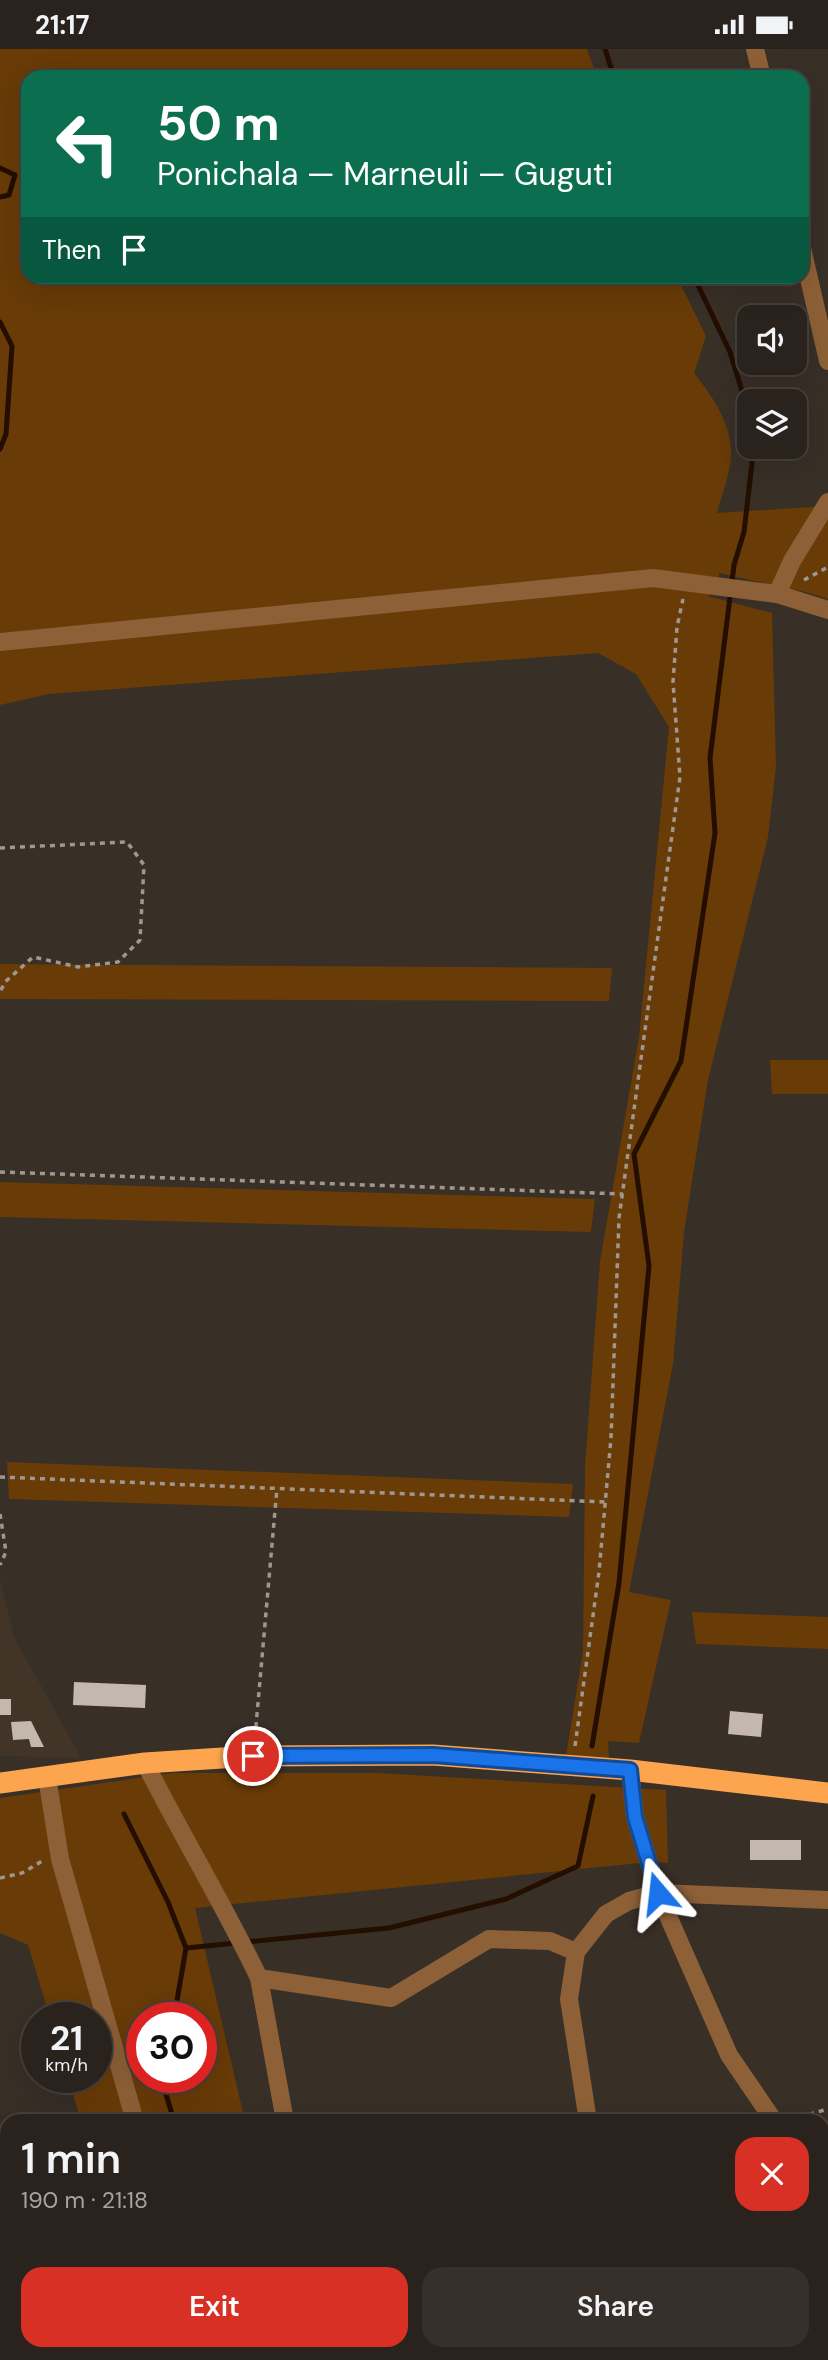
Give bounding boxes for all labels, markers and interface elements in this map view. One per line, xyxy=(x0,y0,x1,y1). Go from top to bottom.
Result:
text: 21:17 xyxy=(35,8,90,42)
text: 50 m xyxy=(157,91,280,155)
icon: left xyxy=(42,98,133,189)
text: Ponichala — Marneuli — Guguti xyxy=(157,153,613,195)
icon: arrive xyxy=(115,231,153,269)
text: Then xyxy=(42,233,101,267)
map controls xyxy=(737,305,807,459)
button: sound xyxy=(737,305,807,375)
button: layers xyxy=(737,389,807,459)
pin xyxy=(223,1726,283,1786)
icon: arrive xyxy=(234,1737,272,1775)
position arrow xyxy=(621,1856,695,1930)
speed limit sign: 30 xyxy=(126,2002,217,2093)
text: 21 xyxy=(50,2015,83,2061)
text: km/h xyxy=(45,2053,88,2077)
text: 1 min xyxy=(21,2131,121,2186)
button: close xyxy=(735,2137,809,2211)
text: 190 m · 21:18 xyxy=(21,2185,148,2215)
button: Exit xyxy=(21,2267,408,2347)
button: Share xyxy=(422,2267,809,2347)

